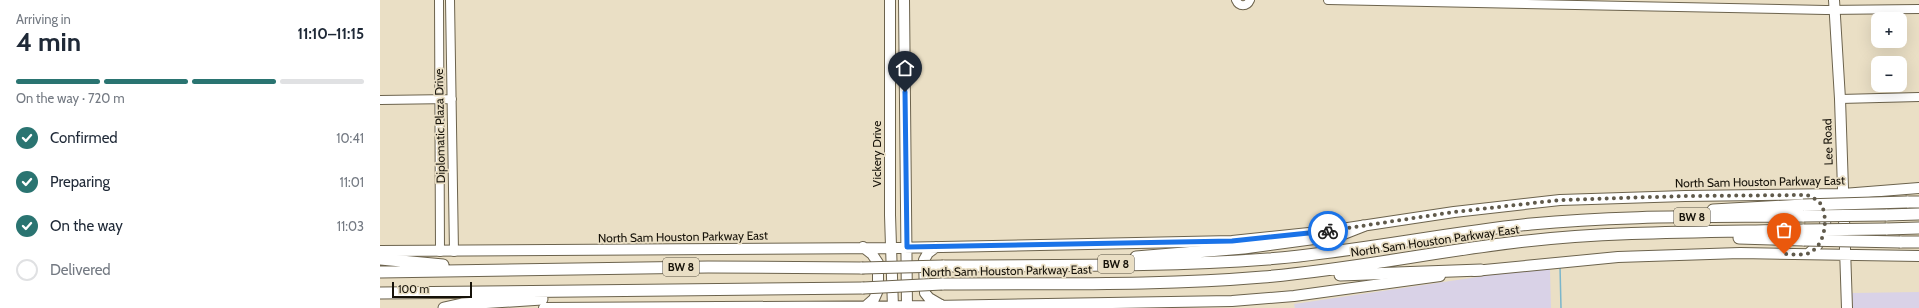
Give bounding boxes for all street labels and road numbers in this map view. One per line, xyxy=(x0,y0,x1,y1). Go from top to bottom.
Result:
street label: Diplomatic Plaza Drive xyxy=(431,69,448,183)
street label: Lee Road xyxy=(1819,118,1836,166)
street label: Vickery Drive xyxy=(869,121,884,187)
street label: North Sam Houston Parkway East xyxy=(1675,173,1845,190)
road number: BW 8 xyxy=(1674,208,1710,226)
street label: North Sam Houston Parkway East xyxy=(1350,221,1520,260)
street label: North Sam Houston Parkway East xyxy=(598,228,768,245)
road number: BW 8 xyxy=(1098,255,1134,273)
road number: BW 8 xyxy=(663,258,699,276)
street label: North Sam Houston Parkway East xyxy=(922,262,1092,279)

